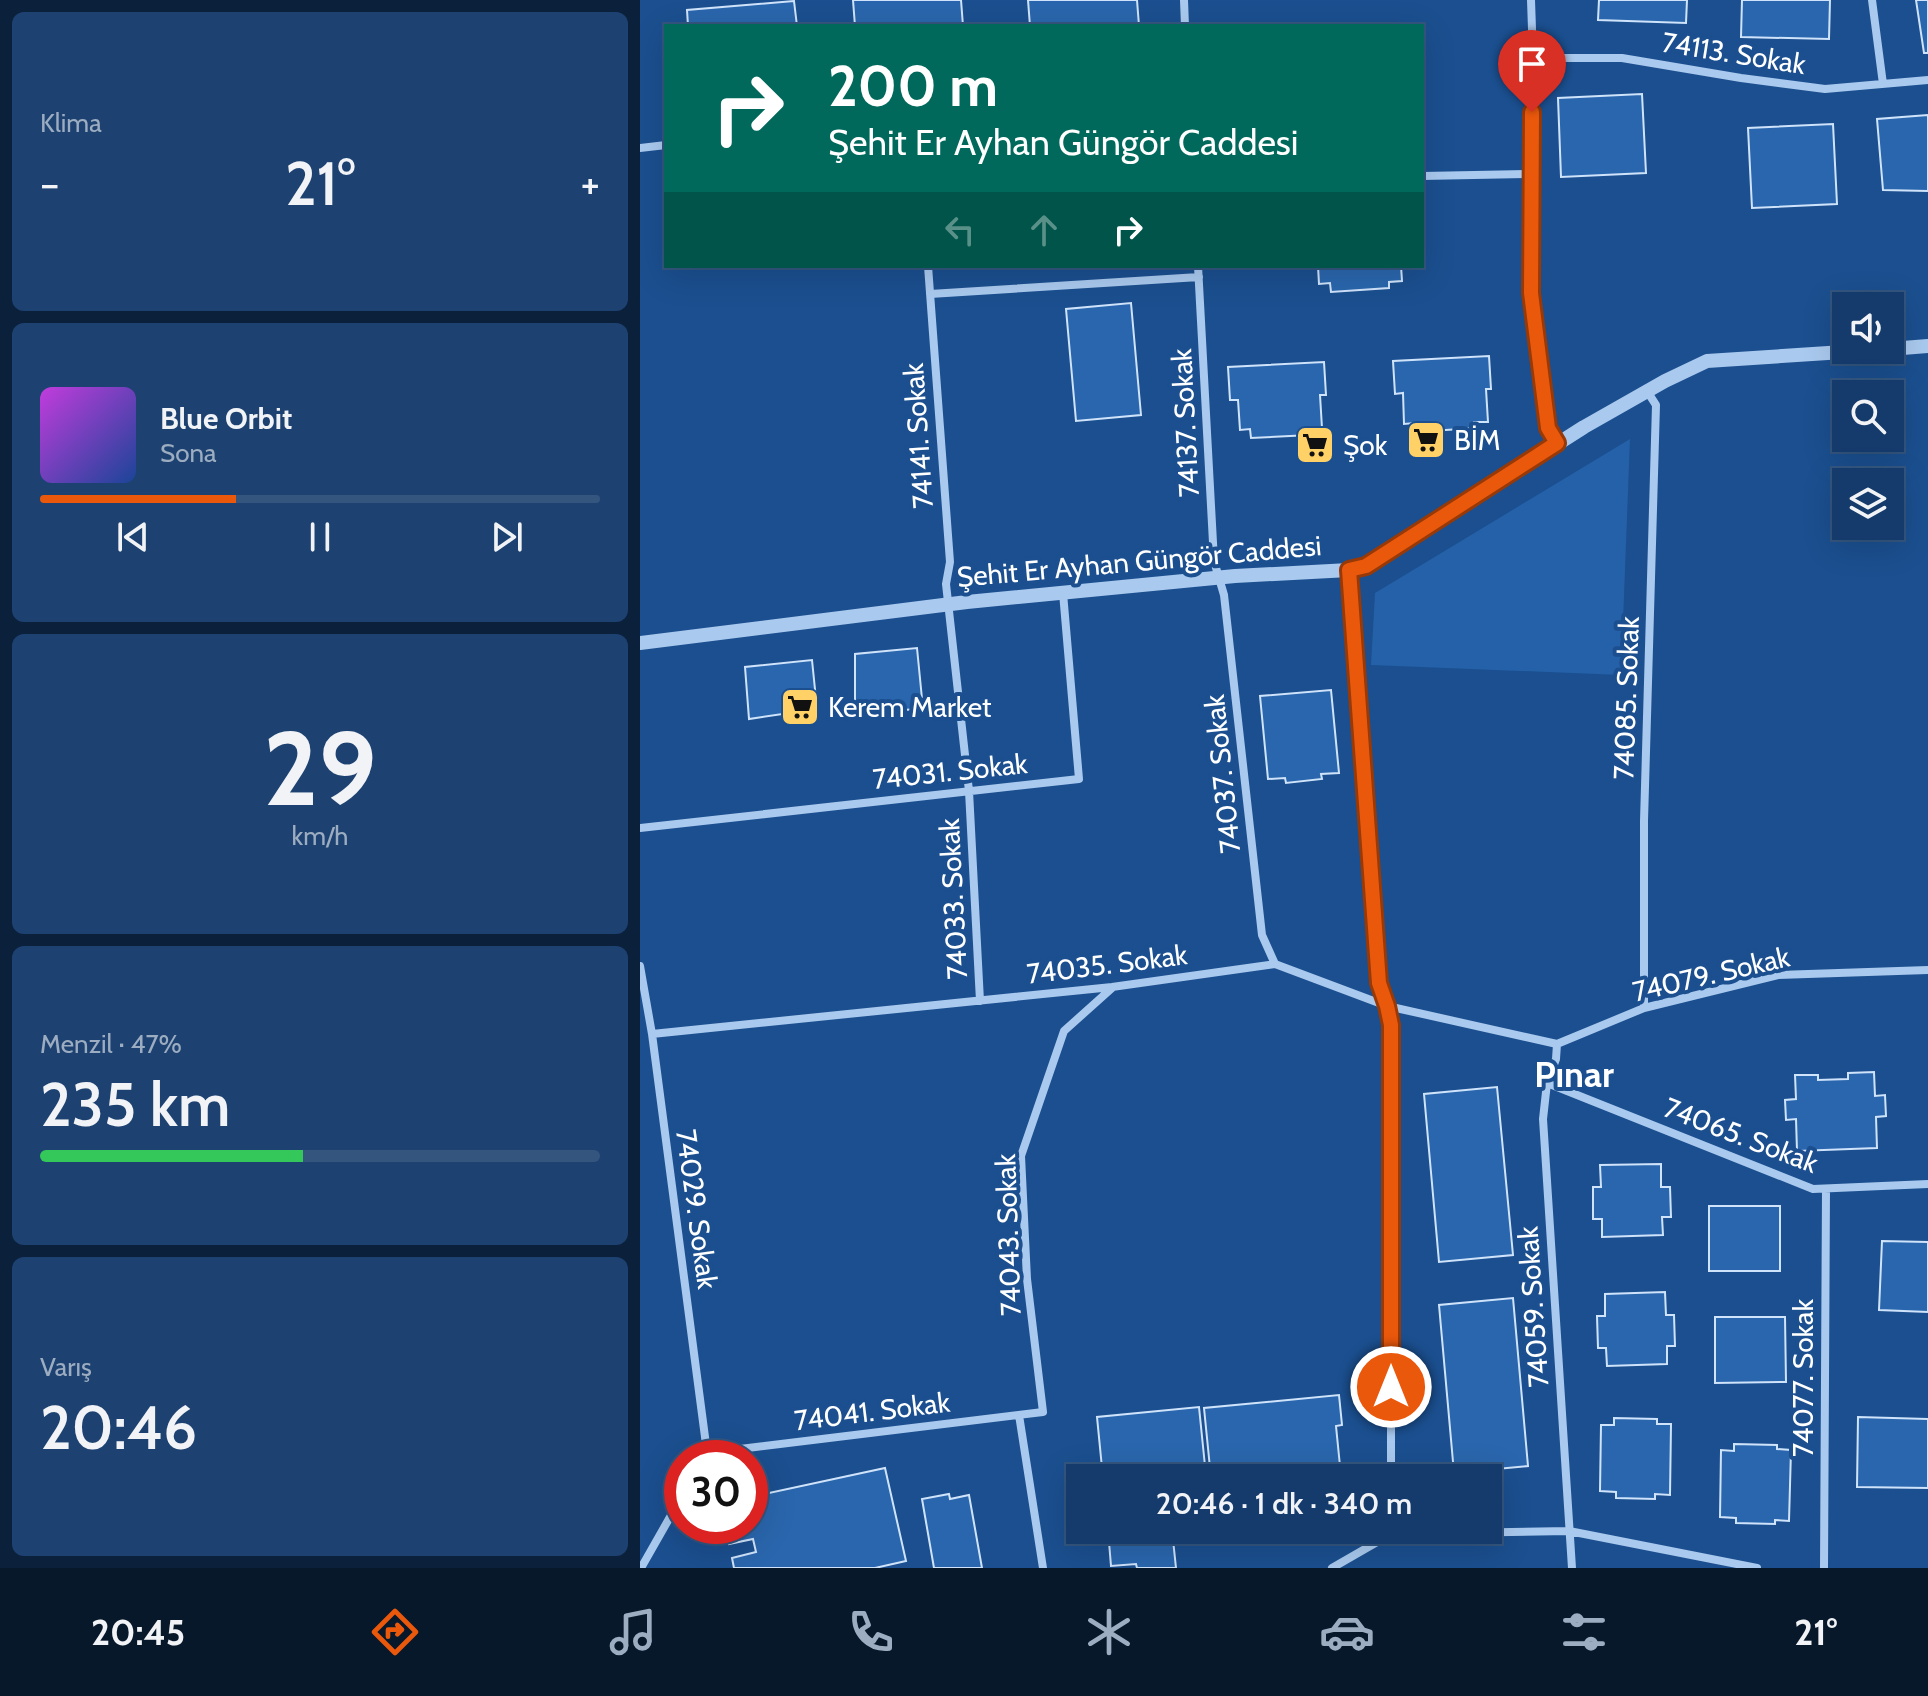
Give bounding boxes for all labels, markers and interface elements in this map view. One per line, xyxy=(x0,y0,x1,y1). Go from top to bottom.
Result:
street label: 74113. Sokak xyxy=(1660,25,1809,81)
pin xyxy=(1498,30,1566,112)
icon: arrive xyxy=(1510,42,1554,86)
text: 200 m xyxy=(828,52,998,120)
icon: right xyxy=(696,56,800,160)
text: Klima xyxy=(40,107,102,139)
text: Şehit Er Ayhan Güngör Caddesi xyxy=(828,120,1298,164)
text: 21° xyxy=(285,147,355,220)
text: − xyxy=(40,157,59,210)
text: + xyxy=(581,157,600,210)
icon: left xyxy=(938,208,982,252)
icon: ahead xyxy=(1022,208,1066,252)
icon: right xyxy=(1106,208,1150,252)
map controls xyxy=(1832,292,1904,540)
button: sound xyxy=(1832,292,1904,364)
street label: 74137. Sokak xyxy=(1164,347,1206,498)
street label: 74141. Sokak xyxy=(896,362,940,510)
button: search xyxy=(1832,380,1904,452)
text: Blue Orbit xyxy=(160,400,292,437)
supermarket icon: BİM xyxy=(1405,419,1447,461)
place label: BİM xyxy=(1454,423,1501,457)
supermarket icon: Şok xyxy=(1294,424,1336,466)
place label: Şok xyxy=(1343,428,1388,462)
text: Sona xyxy=(160,437,217,469)
button: layers xyxy=(1832,468,1904,540)
icon: previous xyxy=(111,515,155,559)
icon: pause xyxy=(298,515,342,559)
icon: next xyxy=(485,515,529,559)
street label: Şehit Er Ayhan Güngör Caddesi xyxy=(955,528,1323,594)
street label: 74085. Sokak xyxy=(1606,615,1646,780)
supermarket icon: Kerem Market xyxy=(779,686,821,728)
place label: Kerem Market xyxy=(828,690,991,724)
street label: 74037. Sokak xyxy=(1197,693,1247,855)
text: 29 xyxy=(263,705,377,831)
street label: 74031. Sokak xyxy=(871,746,1029,796)
street label: 74033. Sokak xyxy=(932,817,974,980)
text: km/h xyxy=(292,820,348,852)
street label: 74035. Sokak xyxy=(1025,937,1190,991)
street label: 74079. Sokak xyxy=(1629,939,1793,1009)
text: Menzil · 47% xyxy=(40,1028,182,1060)
district label: Pınar xyxy=(1534,1052,1614,1096)
text: 235 km xyxy=(40,1068,230,1141)
street label: 74065. Sokak xyxy=(1659,1090,1823,1180)
street label: 74029. Sokak xyxy=(669,1127,725,1292)
street label: 74043. Sokak xyxy=(988,1153,1028,1317)
street label: 74059. Sokak xyxy=(1510,1225,1556,1389)
street label: 74077. Sokak xyxy=(1786,1299,1820,1457)
position arrow xyxy=(1349,1345,1433,1429)
text: Varış xyxy=(40,1351,92,1383)
street label: 74041. Sokak xyxy=(792,1385,952,1437)
text: 20:46 xyxy=(40,1391,197,1464)
speed limit sign: 30 xyxy=(664,1440,768,1544)
text: 20:46 · 1 dk · 340 m xyxy=(1156,1485,1412,1522)
icon: directions xyxy=(367,1604,423,1660)
icon: music xyxy=(605,1604,661,1660)
icon: phone xyxy=(843,1604,899,1660)
icon: climate xyxy=(1081,1604,1137,1660)
icon: car xyxy=(1319,1604,1375,1660)
icon: filters xyxy=(1556,1604,1612,1660)
text: 20:45 xyxy=(91,1610,185,1654)
text: 21° xyxy=(1794,1610,1837,1654)

